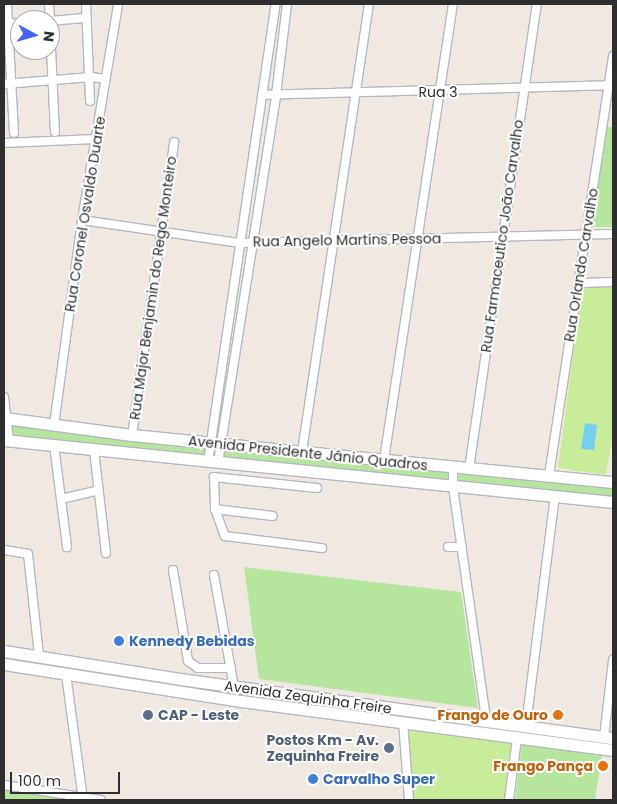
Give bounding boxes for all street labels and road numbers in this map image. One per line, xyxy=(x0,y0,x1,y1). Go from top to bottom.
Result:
street label: Rua 3 xyxy=(419,84,457,100)
street label: Rua Coronel Osvaldo Duarte xyxy=(61,115,109,313)
street label: Rua Farmaceutico João Carvalho xyxy=(477,119,527,353)
street label: Rua Major Benjamin do Rego Monteiro xyxy=(126,155,180,421)
street label: Rua Orlando Carvalho xyxy=(561,187,601,343)
street label: Rua Angelo Martins Pessoa xyxy=(253,230,441,250)
street label: Avenida Presidente Jânio Quadros xyxy=(187,432,429,474)
street label: Avenida Zequinha Freire xyxy=(223,677,393,717)

